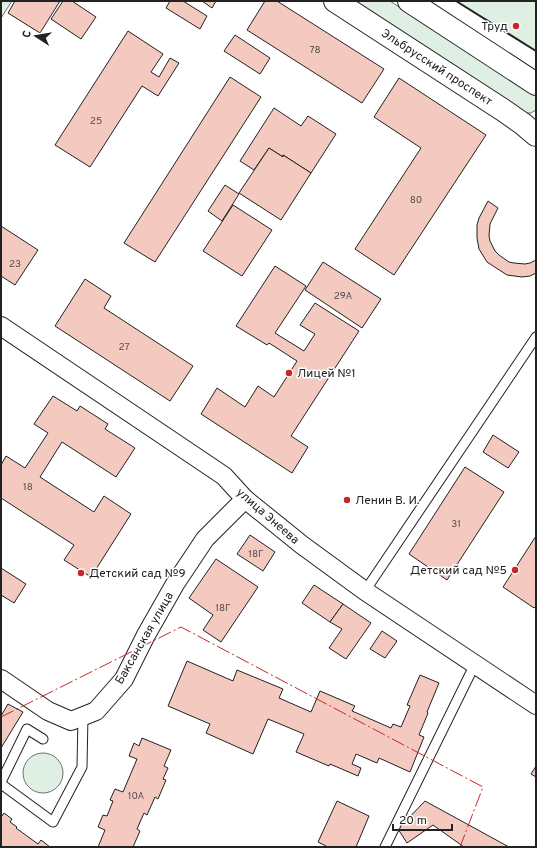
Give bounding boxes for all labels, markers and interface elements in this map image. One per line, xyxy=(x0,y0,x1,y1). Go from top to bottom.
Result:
north arrow xyxy=(16,16,56,56)
place label: Труд xyxy=(481,19,508,35)
marker: Труд xyxy=(511,21,521,31)
street label: Эльбрусский проспект xyxy=(378,26,496,110)
text: С xyxy=(20,29,35,39)
house number: 78 xyxy=(309,44,321,57)
house number: 25 xyxy=(90,115,102,128)
house number: 80 xyxy=(410,194,422,207)
house number: 23 xyxy=(9,258,21,271)
house number: 29А xyxy=(334,290,352,303)
house number: 27 xyxy=(118,341,130,354)
place label: Лицей №1 xyxy=(297,366,356,382)
marker: Лицей №1 xyxy=(284,368,294,378)
house number: 18 xyxy=(23,481,33,494)
street label: улица Энеева xyxy=(233,485,302,548)
place label: Ленин В. И. xyxy=(355,493,420,509)
marker: Ленин В. И. xyxy=(342,495,352,505)
house number: 31 xyxy=(451,518,461,531)
house number: 18Г xyxy=(248,548,264,561)
place label: Детский сад №5 xyxy=(410,563,507,579)
marker: Детский сад №5 xyxy=(510,565,520,575)
place label: Детский сад №9 xyxy=(89,566,186,582)
marker: Детский сад №9 xyxy=(76,568,86,578)
street label: Баксанская улица xyxy=(112,589,178,688)
house number: 18Г xyxy=(215,602,231,615)
house number: 10А xyxy=(128,790,145,803)
scale bar xyxy=(393,806,452,832)
text: 20 m xyxy=(399,813,427,829)

